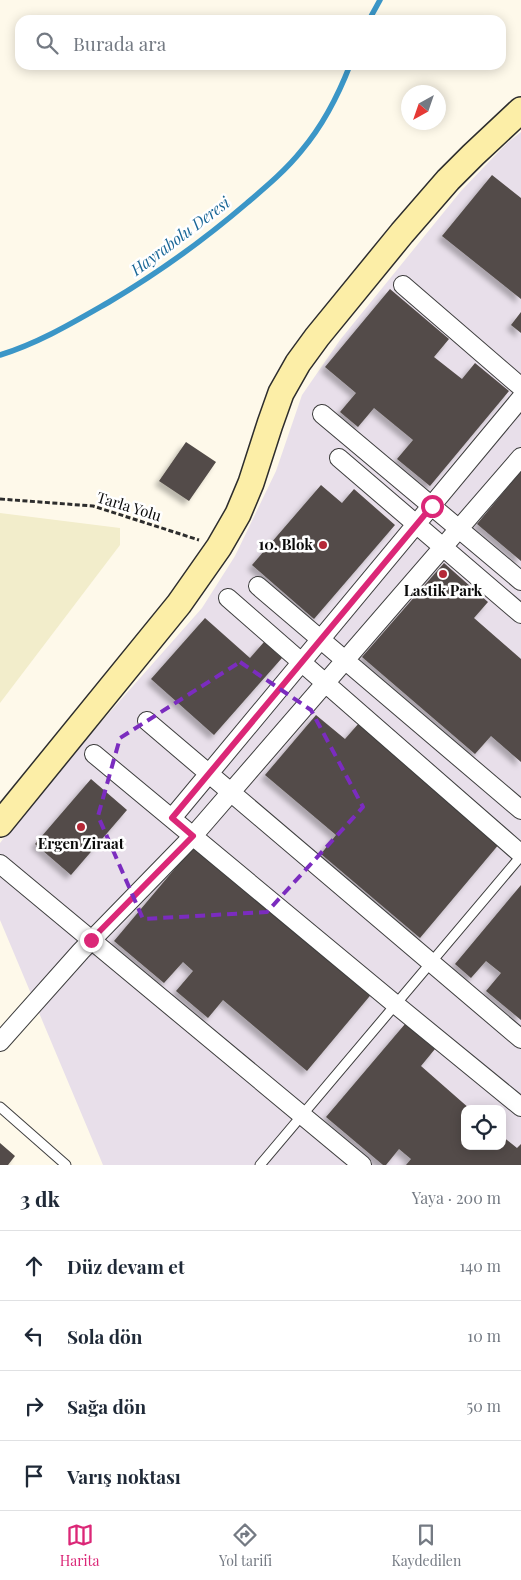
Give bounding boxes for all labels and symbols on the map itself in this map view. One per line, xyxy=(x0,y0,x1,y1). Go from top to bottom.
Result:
north arrow xyxy=(401,85,446,130)
water label: Hayrabolu Deresi xyxy=(125,191,234,280)
street label: Tarla Yolu xyxy=(94,487,164,525)
route start xyxy=(421,495,444,518)
place label: 10. Blok xyxy=(258,534,313,554)
marker: 10. Blok xyxy=(317,539,329,551)
marker: Lastik Park xyxy=(437,568,449,580)
place label: Lastik Park xyxy=(404,580,483,600)
marker: Ergen Ziraat xyxy=(75,821,87,833)
place label: Ergen Ziraat xyxy=(38,833,125,853)
route end xyxy=(80,929,103,952)

